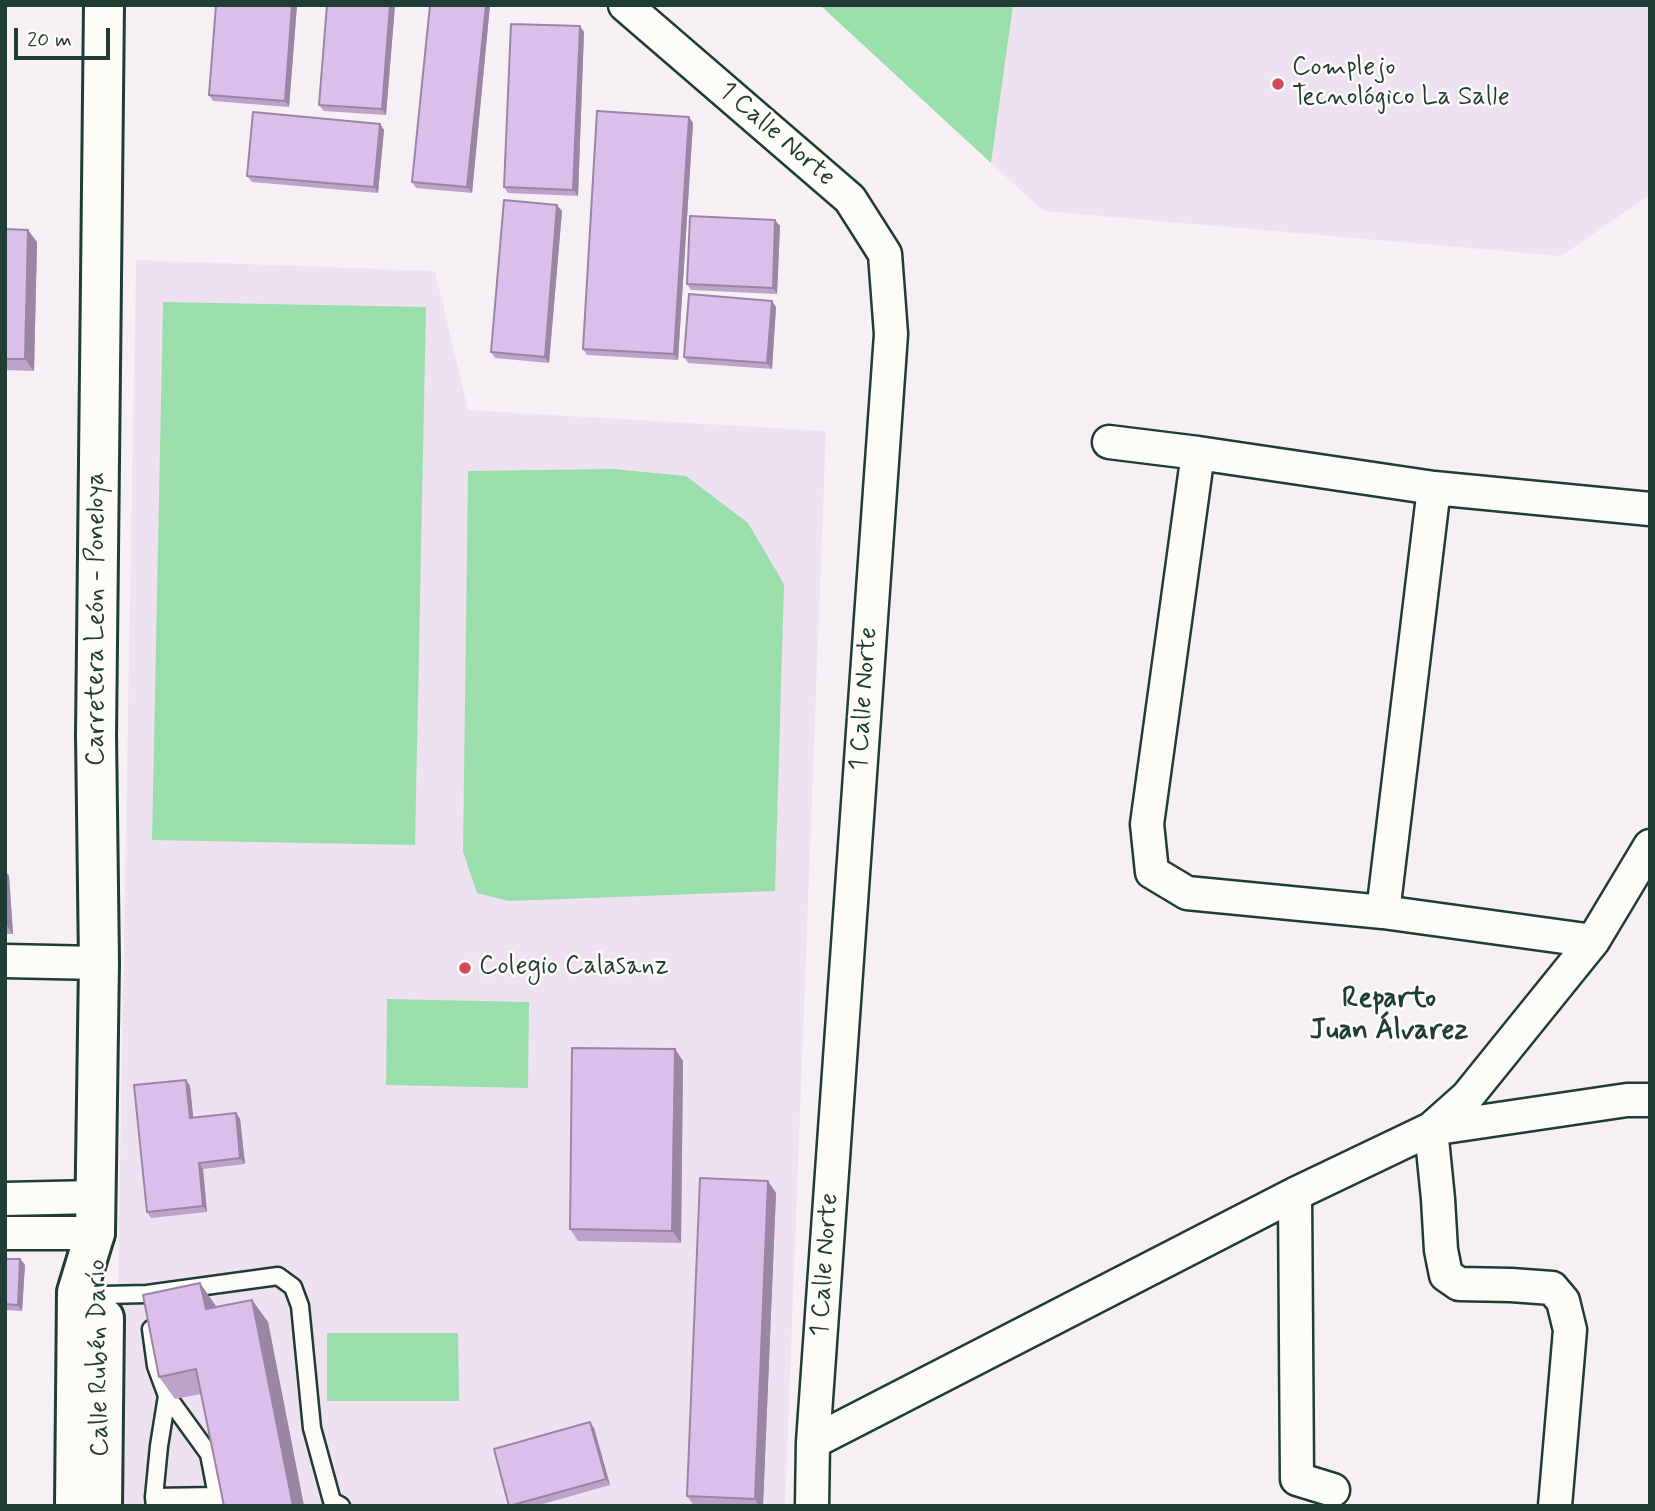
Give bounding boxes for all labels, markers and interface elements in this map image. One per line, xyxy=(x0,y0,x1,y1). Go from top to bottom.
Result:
scale bar xyxy=(18,14,114,58)
text: 20 m xyxy=(27,26,72,54)
place label: Complejo Tecnológico La Salle xyxy=(1292,53,1510,114)
street label: 1 Calle Norte xyxy=(711,76,841,194)
marker: Complejo Tecnológico La Salle xyxy=(1270,76,1286,92)
street label: Carretera León - Poneloya xyxy=(82,472,114,766)
street label: 1 Calle Norte xyxy=(844,626,886,772)
place label: Colegio Calasanz xyxy=(479,952,669,984)
marker: Colegio Calasanz xyxy=(457,960,473,976)
district label: Reparto Juan Álvarez xyxy=(1310,983,1468,1049)
street label: 1 Calle Norte xyxy=(805,1192,847,1338)
street label: Calle Rubén Darío xyxy=(83,1259,117,1457)

